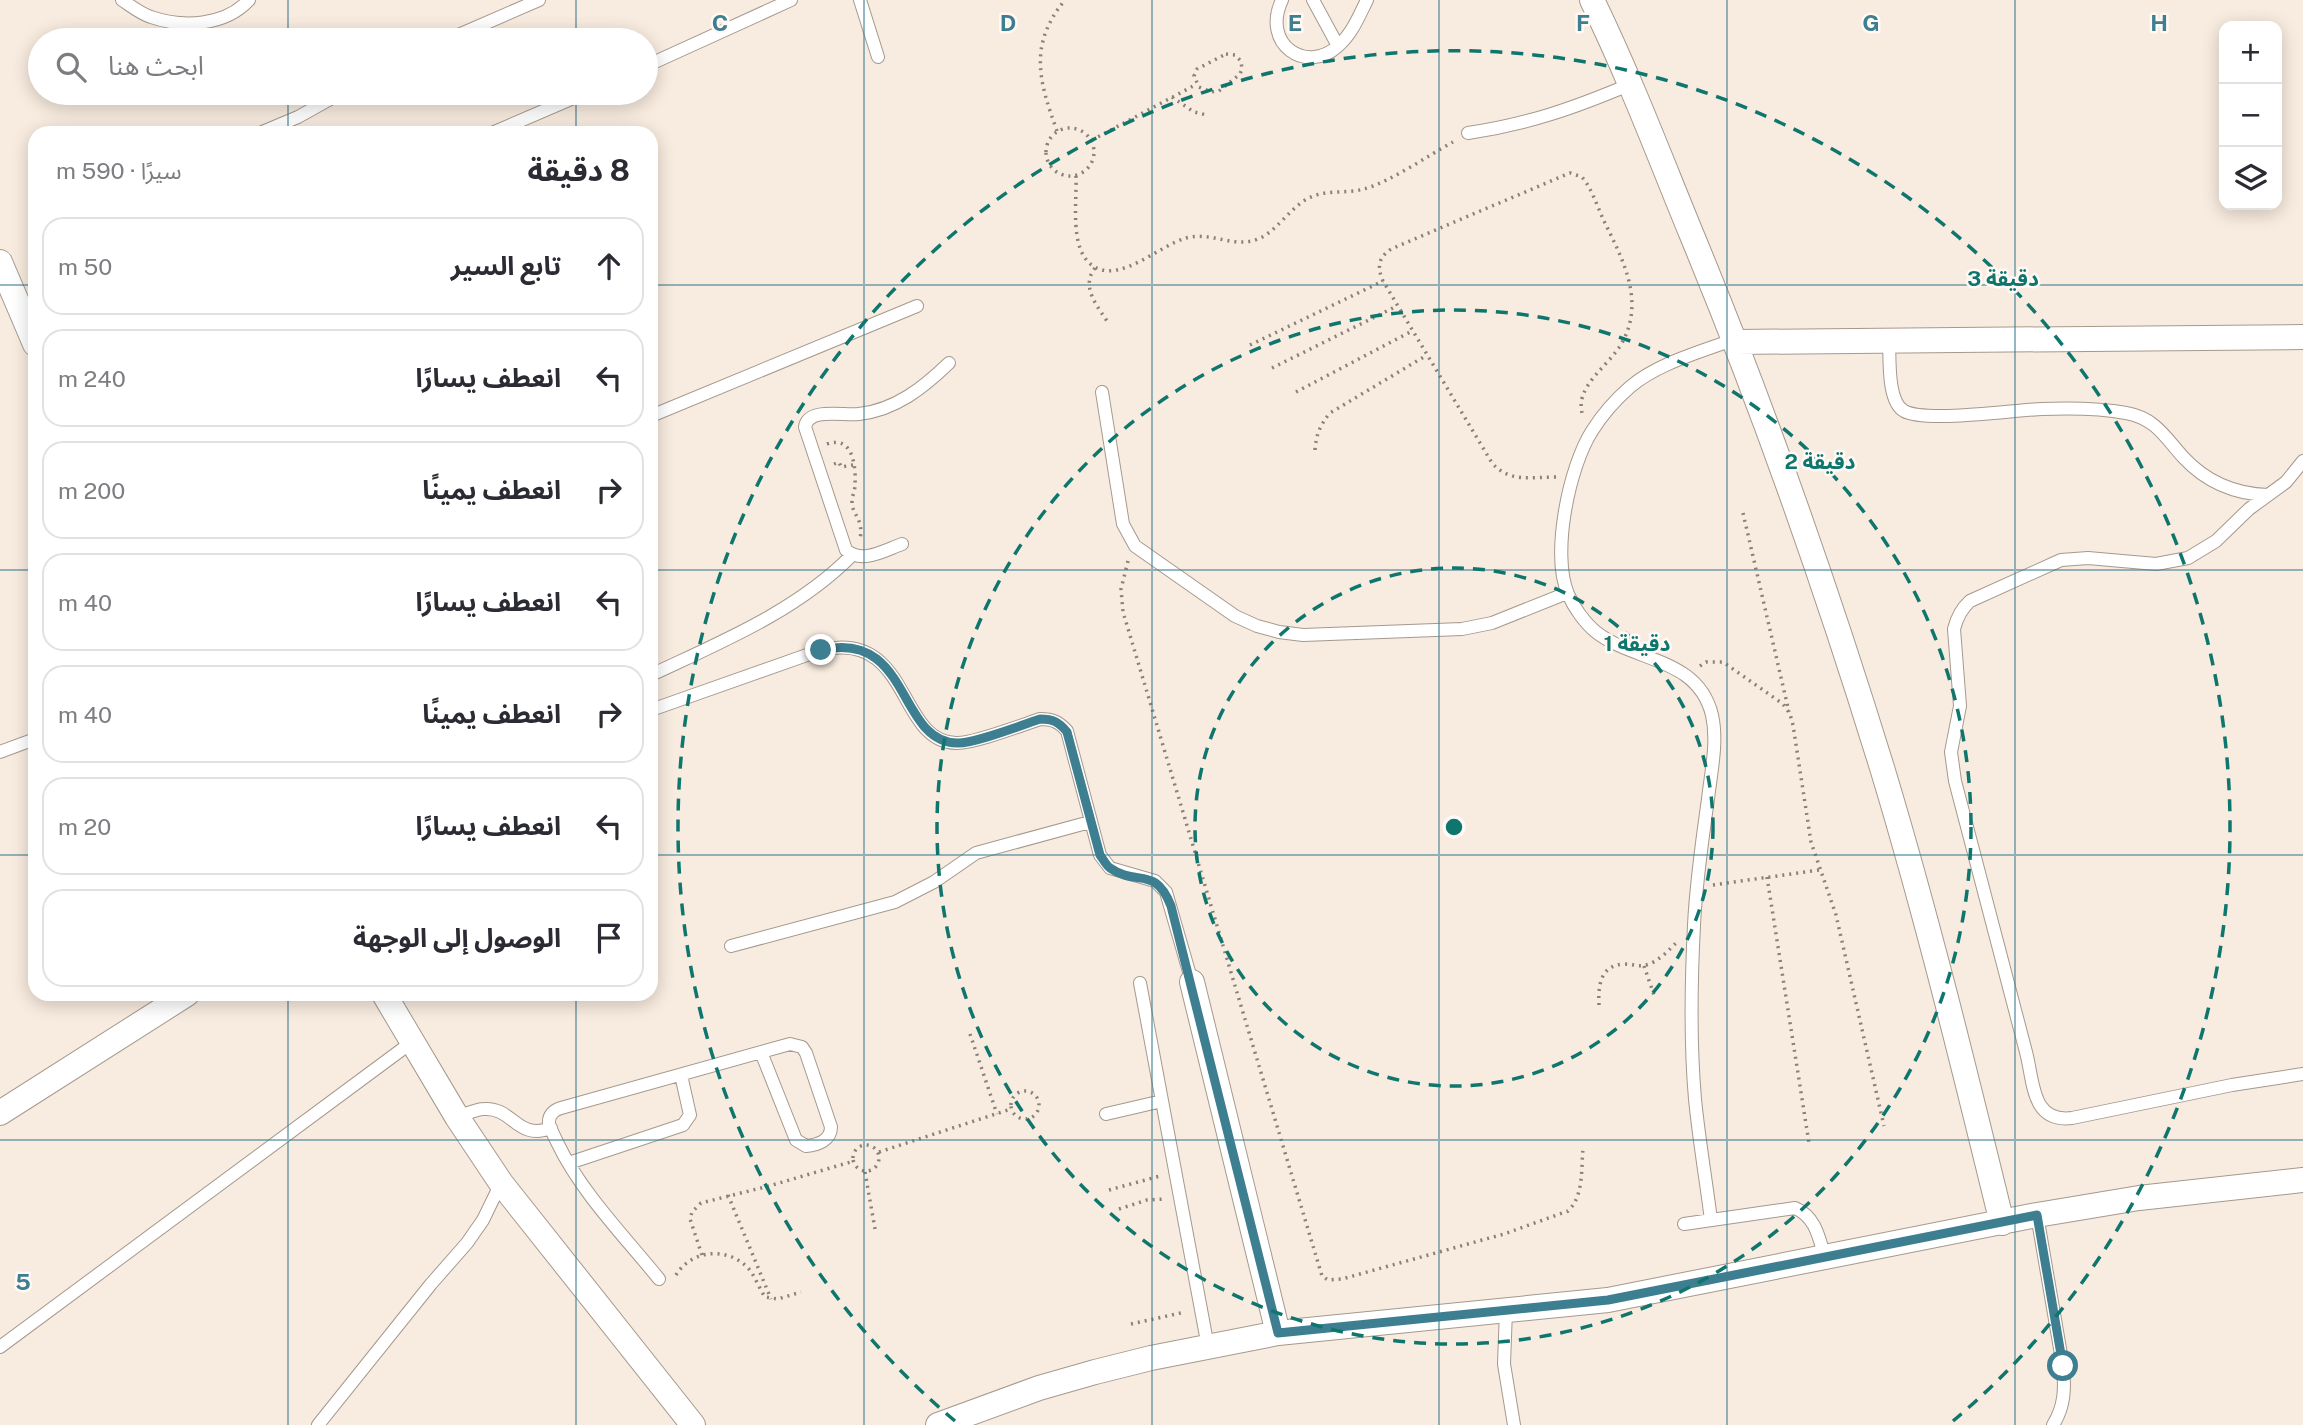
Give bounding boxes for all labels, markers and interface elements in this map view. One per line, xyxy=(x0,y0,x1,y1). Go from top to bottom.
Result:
text: C xyxy=(712,9,728,36)
text: D xyxy=(1000,9,1016,36)
text: E xyxy=(1288,9,1302,36)
text: F xyxy=(1576,9,1590,36)
text: G xyxy=(1862,9,1880,36)
text: H xyxy=(2150,9,2168,36)
map controls xyxy=(2219,21,2282,210)
button: + xyxy=(2219,21,2282,84)
search box xyxy=(28,28,658,105)
icon: search xyxy=(52,48,90,86)
text: ابحث هنا xyxy=(108,50,204,81)
button: − xyxy=(2219,84,2282,147)
button: layers xyxy=(2219,147,2282,210)
text: 8 دقيقة xyxy=(528,152,630,188)
text: سيرًا · 590 m xyxy=(56,157,181,184)
icon: ahead xyxy=(590,247,628,285)
text: تابع السير xyxy=(451,250,561,281)
text: 50 m xyxy=(58,253,112,280)
text: 3 دقيقة xyxy=(1967,266,2039,291)
icon: left xyxy=(590,359,628,397)
text: انعطف يسارًا xyxy=(415,362,561,393)
text: 240 m xyxy=(58,365,126,392)
text: 2 دقيقة xyxy=(1785,449,1856,474)
icon: right xyxy=(590,471,628,509)
text: انعطف يمينًا xyxy=(422,474,561,505)
text: 200 m xyxy=(58,477,125,504)
icon: left xyxy=(590,583,628,621)
text: انعطف يسارًا xyxy=(415,586,561,617)
text: 40 m xyxy=(58,589,112,616)
text: 1 دقيقة xyxy=(1604,631,1670,656)
route end xyxy=(805,634,836,665)
icon: right xyxy=(590,695,628,733)
text: انعطف يمينًا xyxy=(422,698,561,729)
text: 40 m xyxy=(58,701,112,728)
icon: left xyxy=(590,807,628,845)
text: انعطف يسارًا xyxy=(415,810,561,841)
text: 20 m xyxy=(58,813,111,840)
centre of rings xyxy=(1442,815,1466,839)
icon: arrive xyxy=(590,919,628,957)
text: الوصول إلى الوجهة xyxy=(353,922,561,953)
text: 5 xyxy=(15,1268,31,1295)
route start xyxy=(2047,1350,2078,1381)

